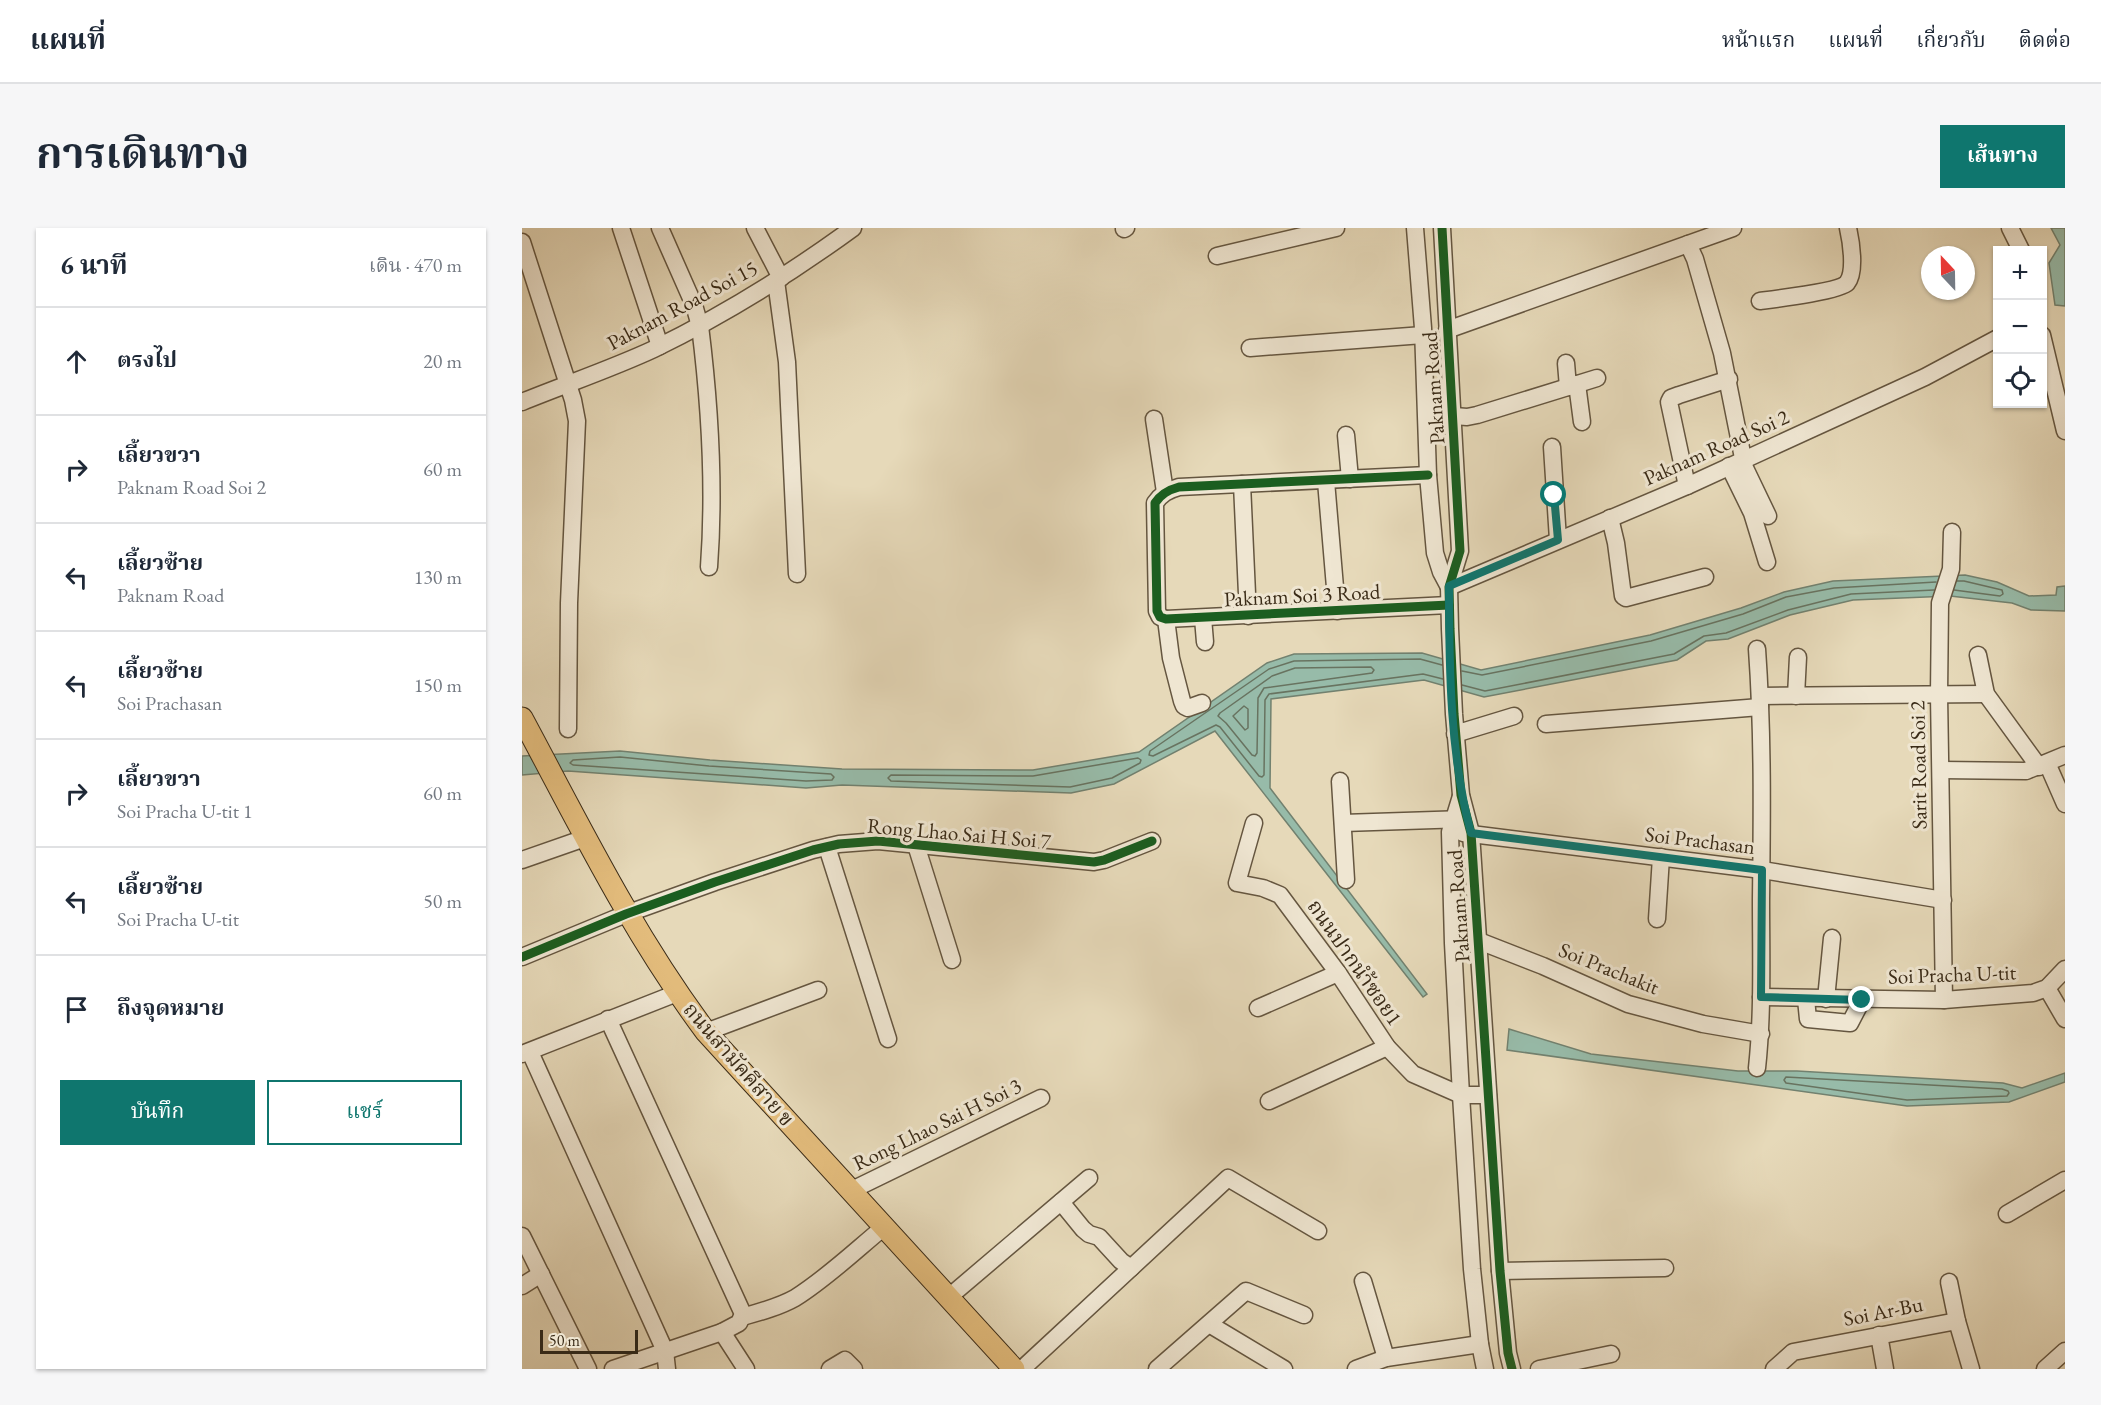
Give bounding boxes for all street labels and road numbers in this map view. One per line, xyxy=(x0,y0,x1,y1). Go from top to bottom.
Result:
street label: Paknam Road Soi 15 xyxy=(602,254,762,356)
street label: Paknam Road xyxy=(1416,330,1450,445)
street label: Paknam Road Soi 2 xyxy=(1639,403,1793,491)
street label: Paknam Soi 3 Road xyxy=(1223,577,1381,613)
street label: Sarit Road Soi 2 xyxy=(1903,700,1933,830)
street label: Rong Lhao Sai H Soi 7 xyxy=(866,812,1053,855)
street label: Soi Prachasan xyxy=(1644,820,1756,860)
street label: Paknam Road xyxy=(1441,848,1475,963)
street label: ถนนปากนำ้ซอย1 xyxy=(1302,894,1408,1030)
street label: Soi Prachakit xyxy=(1555,936,1663,1000)
street label: Soi Pracha U-tit xyxy=(1888,958,2017,990)
street label: ถนนสามัคคีสาย ข xyxy=(678,996,800,1132)
street label: Rong Lhao Sai H Soi 3 xyxy=(848,1072,1026,1176)
street label: Soi Ar-Bu xyxy=(1841,1290,1925,1332)

